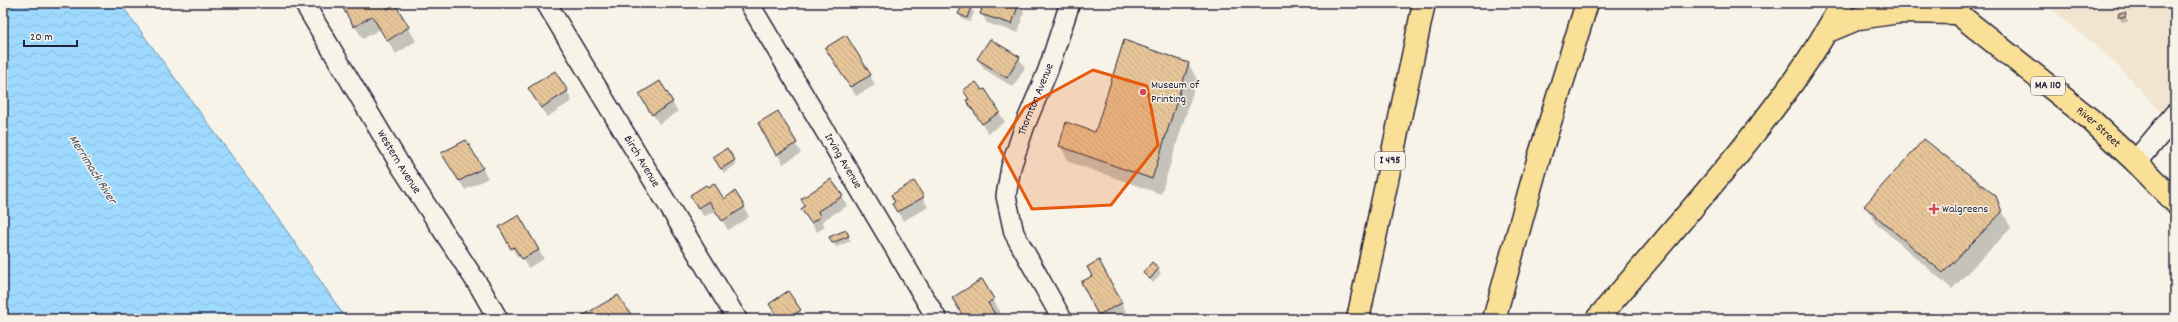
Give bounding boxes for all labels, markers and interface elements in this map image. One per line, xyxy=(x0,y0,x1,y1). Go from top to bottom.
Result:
scale bar xyxy=(24,22,77,48)
text: 20 m xyxy=(30,29,53,46)
street label: Thornton Avenue xyxy=(1014,61,1058,138)
place label: Museum of Printing xyxy=(1151,77,1200,108)
road number: MA 110 xyxy=(2031,77,2065,95)
marker: Museum of Printing xyxy=(1138,87,1148,97)
street label: River Street xyxy=(2072,103,2125,152)
street label: Western Avenue xyxy=(373,127,425,197)
street label: Irving Avenue xyxy=(820,130,866,192)
water label: Merrimack River xyxy=(63,132,122,210)
street label: Birch Avenue xyxy=(619,132,664,191)
road number: I 495 xyxy=(1375,152,1405,170)
place label: Walgreens xyxy=(1942,201,1988,218)
marker: Walgreens xyxy=(1929,204,1939,214)

